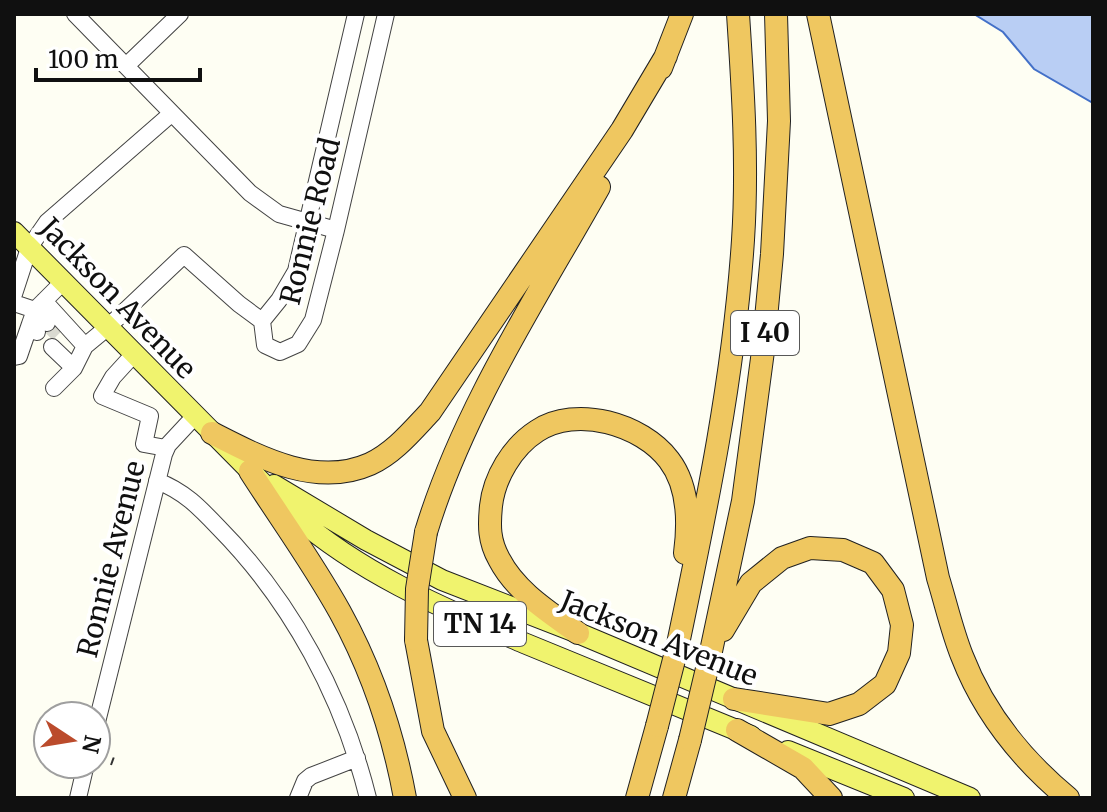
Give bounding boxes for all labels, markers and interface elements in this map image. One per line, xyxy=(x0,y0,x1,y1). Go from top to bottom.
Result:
scale bar xyxy=(36,32,200,82)
text: 100 m xyxy=(48,44,119,75)
street label: Ronnie Road xyxy=(272,134,348,308)
street label: Jackson Avenue xyxy=(32,209,204,386)
road number: I 40 xyxy=(731,311,799,355)
street label: Ronnie Avenue xyxy=(69,457,153,661)
street label: Jackson Avenue xyxy=(554,582,763,694)
road number: TN 14 xyxy=(434,602,526,646)
north arrow xyxy=(32,700,112,780)
text: N xyxy=(76,733,107,756)

